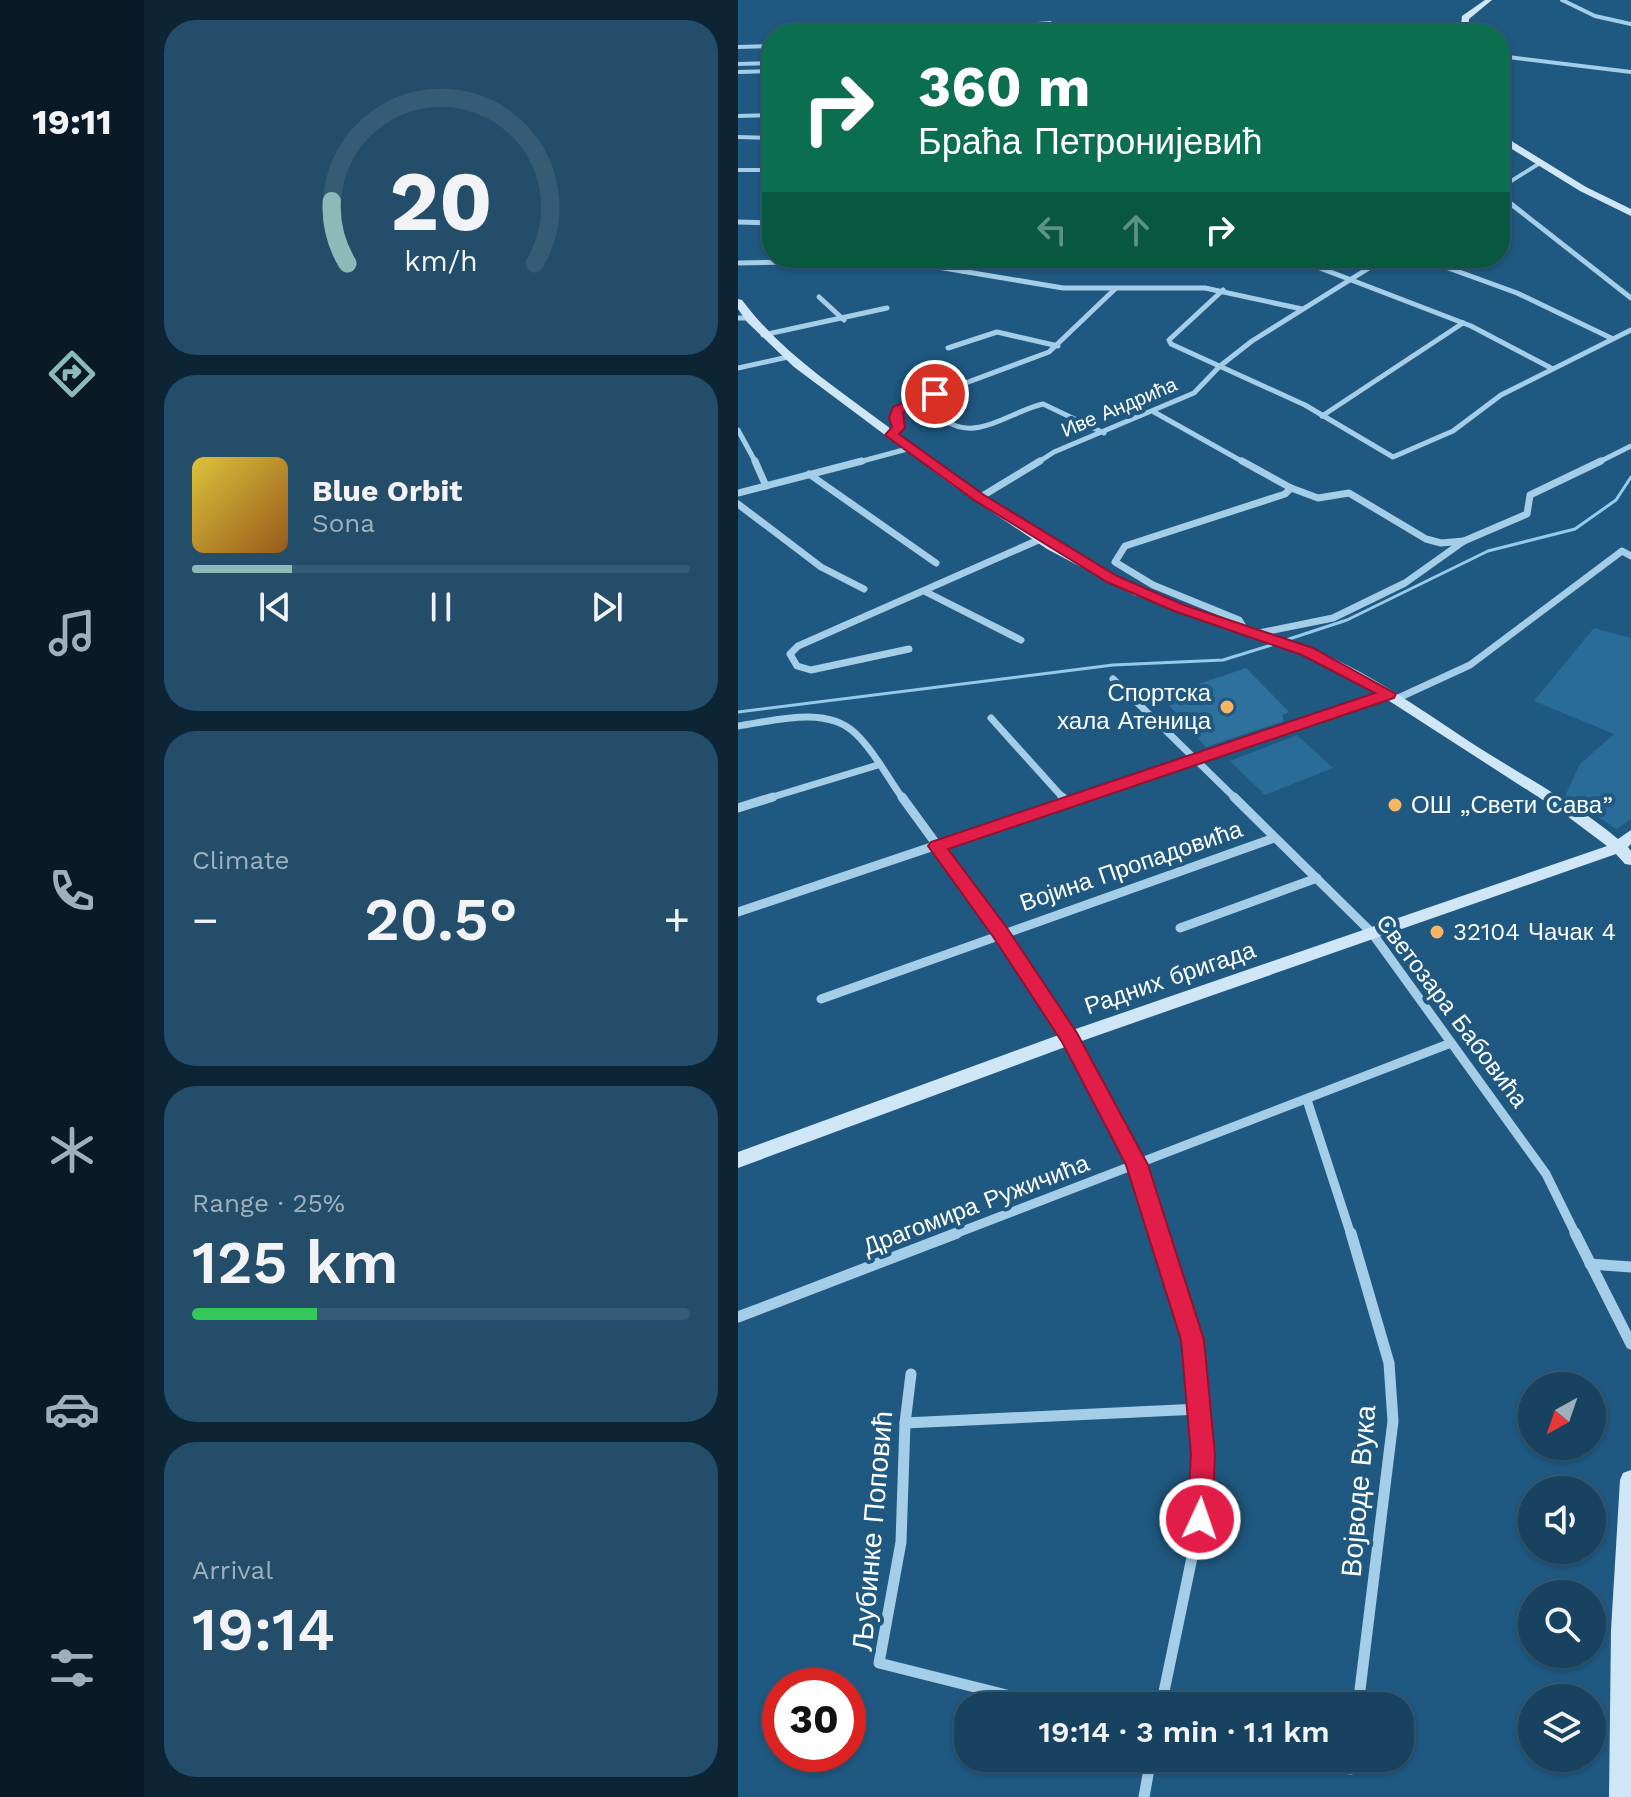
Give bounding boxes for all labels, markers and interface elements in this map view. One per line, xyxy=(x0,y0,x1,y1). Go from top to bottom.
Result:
text: 360 m xyxy=(918,54,1090,120)
icon: right xyxy=(786,56,890,160)
text: 19:11 xyxy=(32,101,112,143)
text: Браћа Петронијевић xyxy=(918,121,1263,163)
text: 20 xyxy=(389,152,493,249)
icon: left xyxy=(1030,208,1074,252)
icon: ahead xyxy=(1114,208,1158,252)
icon: right xyxy=(1198,208,1242,252)
text: km/h xyxy=(404,244,478,278)
icon: directions xyxy=(44,346,100,402)
pin xyxy=(901,360,969,428)
icon: arrive xyxy=(913,372,957,416)
street label: Иве Андрића xyxy=(1058,372,1181,442)
text: Blue Orbit xyxy=(312,473,462,508)
text: Sona xyxy=(312,508,375,538)
icon: previous xyxy=(253,585,297,629)
icon: pause xyxy=(419,585,463,629)
icon: next xyxy=(585,585,629,629)
icon: music xyxy=(44,605,100,661)
place label: Спортска хала Атеница xyxy=(1057,679,1212,735)
marker: Спортска хала Атеница xyxy=(1218,698,1236,716)
place label: ОШ „Свети Сава” xyxy=(1411,791,1613,819)
marker: ОШ „Свети Сава” xyxy=(1386,796,1404,814)
street label: Војина Пропадовића xyxy=(1016,815,1247,917)
text: Climate xyxy=(192,845,290,875)
icon: phone xyxy=(44,863,100,919)
text: 20.5° xyxy=(364,884,518,955)
text: − xyxy=(192,894,219,946)
text: + xyxy=(663,894,690,946)
street label: Светозара Бабовића xyxy=(1370,909,1534,1114)
place label: 32104 Чачак 4 xyxy=(1453,918,1616,946)
marker: 32104 Чачак 4 xyxy=(1428,923,1446,941)
street label: Радних бригада xyxy=(1081,935,1260,1020)
icon: climate xyxy=(44,1122,100,1178)
street label: Драгомира Ружичића xyxy=(859,1149,1093,1261)
text: Range · 25% xyxy=(192,1188,345,1218)
text: 125 km xyxy=(192,1227,399,1298)
north arrow xyxy=(1518,1372,1606,1460)
map controls xyxy=(1518,1372,1606,1772)
icon: car xyxy=(44,1381,100,1437)
street label: Војводе Вука xyxy=(1335,1403,1382,1578)
street label: Љубинке Поповић xyxy=(846,1409,899,1653)
button: sound xyxy=(1518,1476,1606,1564)
position arrow xyxy=(1158,1477,1242,1561)
text: Arrival xyxy=(192,1555,273,1585)
button: search xyxy=(1518,1580,1606,1668)
text: 19:14 xyxy=(192,1594,335,1665)
icon: filters xyxy=(44,1640,100,1696)
speed limit sign: 30 xyxy=(762,1668,866,1772)
button: layers xyxy=(1518,1684,1606,1772)
text: 19:14 · 3 min · 1.1 km xyxy=(1038,1714,1330,1749)

